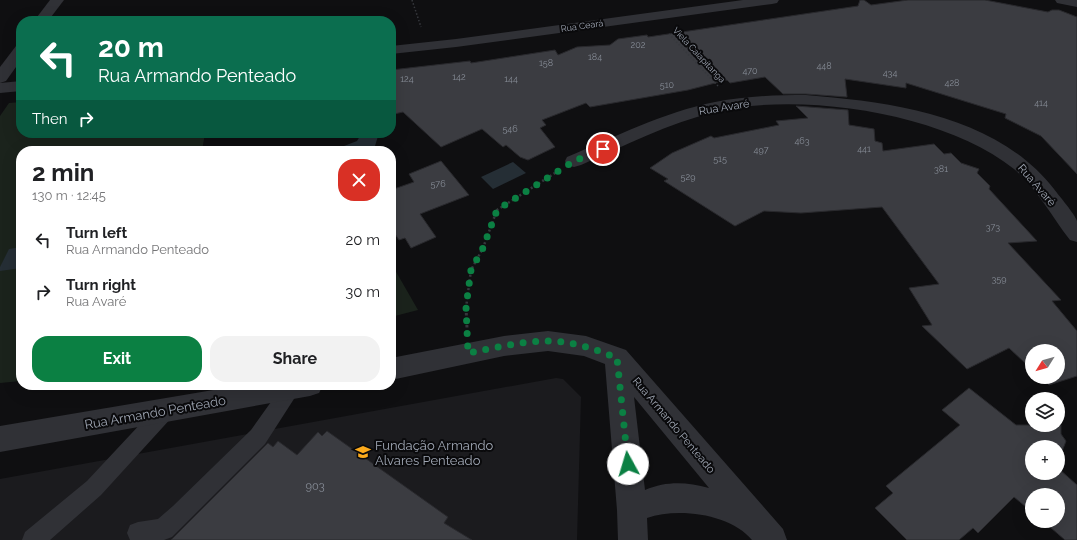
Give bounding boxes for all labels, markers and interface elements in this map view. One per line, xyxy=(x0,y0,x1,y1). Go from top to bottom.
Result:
street label: Rua Ceará xyxy=(560,18,604,34)
street label: Viela Caiapitanga xyxy=(671,25,727,85)
text: 20 m xyxy=(98,31,164,64)
icon: left xyxy=(32,32,84,84)
house number: 202 xyxy=(631,40,646,50)
house number: 184 xyxy=(588,52,602,62)
house number: 158 xyxy=(539,58,553,68)
house number: 448 xyxy=(816,61,832,71)
text: Rua Armando Penteado xyxy=(98,65,296,86)
house number: 470 xyxy=(742,66,758,76)
house number: 434 xyxy=(883,68,897,78)
house number: 142 xyxy=(452,72,466,82)
house number: 124 xyxy=(400,74,414,84)
house number: 144 xyxy=(504,74,518,84)
house number: 428 xyxy=(945,78,959,88)
house number: 510 xyxy=(660,80,675,90)
street label: Rua Avaré xyxy=(698,97,751,118)
house number: 414 xyxy=(1034,98,1048,108)
icon: right xyxy=(75,108,97,130)
text: Then xyxy=(32,110,67,128)
house number: 546 xyxy=(502,124,518,134)
pin xyxy=(586,132,620,166)
house number: 463 xyxy=(794,136,810,146)
icon: arrive xyxy=(592,138,614,160)
house number: 441 xyxy=(857,144,871,154)
house number: 497 xyxy=(754,145,769,155)
house number: 515 xyxy=(713,154,727,164)
text: 2 min xyxy=(32,158,94,187)
button: close xyxy=(338,159,380,201)
street label: Rua Avaré xyxy=(1015,162,1059,209)
house number: 381 xyxy=(934,164,948,174)
house number: 529 xyxy=(681,172,695,182)
house number: 576 xyxy=(430,179,446,189)
text: 130 m · 12:45 xyxy=(32,188,106,203)
house number: 373 xyxy=(986,222,1000,232)
text: Turn left xyxy=(66,224,127,242)
icon: left xyxy=(32,229,54,251)
text: 20 m xyxy=(345,231,380,249)
text: Rua Armando Penteado xyxy=(66,242,209,257)
house number: 359 xyxy=(992,274,1007,284)
text: Turn right xyxy=(66,276,136,294)
icon: right xyxy=(32,281,54,303)
text: 30 m xyxy=(345,283,380,301)
text: Rua Avaré xyxy=(66,294,126,309)
button: Exit xyxy=(32,336,202,382)
button: Share xyxy=(210,336,380,382)
north arrow xyxy=(1025,344,1065,384)
map controls xyxy=(1025,344,1065,528)
street label: Rua Armando Penteado xyxy=(630,375,718,476)
button: layers xyxy=(1025,392,1065,432)
street label: Rua Armando Penteado xyxy=(83,393,227,432)
place label: Fundação Armando Alvares Penteado xyxy=(375,438,494,468)
button: + xyxy=(1025,440,1065,480)
school or university icon: Fundação Armando Alvares Penteado xyxy=(354,443,372,461)
position arrow xyxy=(607,443,649,485)
house number: 903 xyxy=(305,480,325,493)
button: − xyxy=(1025,488,1065,528)

